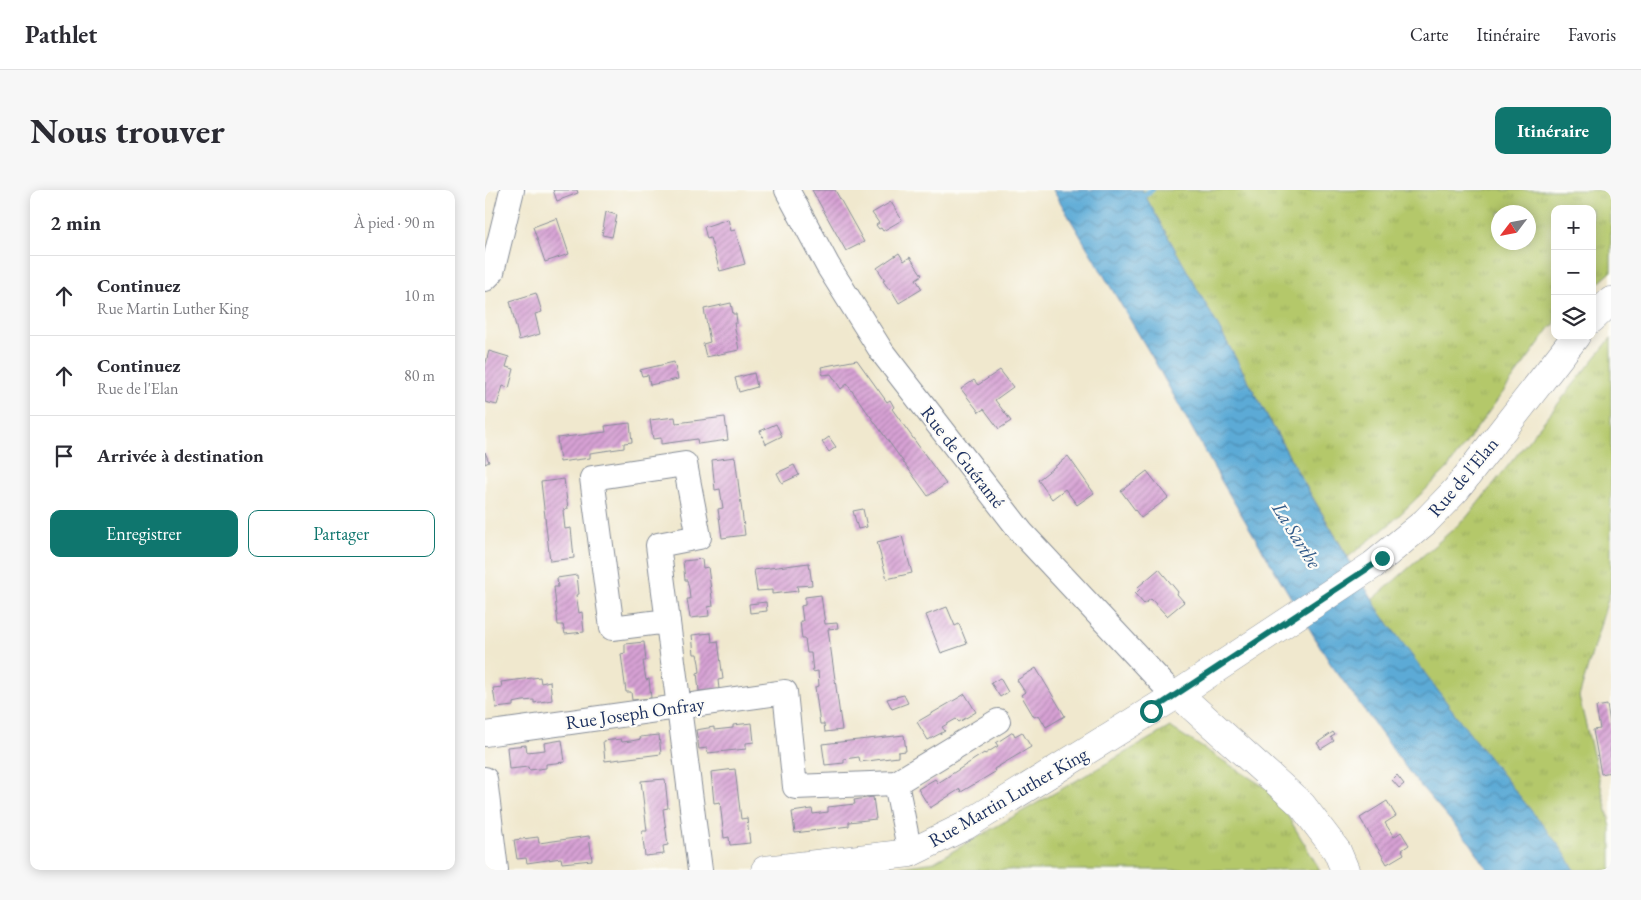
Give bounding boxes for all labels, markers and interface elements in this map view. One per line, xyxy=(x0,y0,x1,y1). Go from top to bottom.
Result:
text: Pathlet xyxy=(25,19,97,50)
text: Carte xyxy=(1410,23,1449,46)
text: Itinéraire xyxy=(1477,23,1540,46)
text: Favoris xyxy=(1568,23,1616,46)
button: Itinéraire xyxy=(1495,107,1611,154)
text: Nous trouver xyxy=(30,108,225,153)
north arrow xyxy=(1491,205,1536,250)
map controls xyxy=(1551,205,1596,340)
button: + xyxy=(1551,205,1596,250)
text: 2 min xyxy=(50,209,101,236)
text: À pied · 90 m xyxy=(354,212,435,233)
button: − xyxy=(1551,250,1596,295)
text: Continuez xyxy=(97,273,181,298)
icon: ahead xyxy=(50,282,78,310)
text: 10 m xyxy=(404,285,435,306)
button: layers xyxy=(1551,295,1596,340)
text: Rue Martin Luther King xyxy=(97,298,249,319)
text: Continuez xyxy=(97,353,181,378)
icon: ahead xyxy=(50,362,78,390)
text: 80 m xyxy=(404,365,435,386)
text: Rue de l'Elan xyxy=(97,378,179,399)
street label: Rue de Guéramé xyxy=(915,401,1011,513)
street label: Rue de l'Elan xyxy=(1422,432,1504,522)
icon: arrive xyxy=(50,442,78,470)
text: Arrivée à destination xyxy=(97,443,264,468)
water label: La Sarthe xyxy=(1266,496,1328,573)
button: Enregistrer xyxy=(50,510,238,557)
button: Partager xyxy=(248,510,435,557)
route end xyxy=(1371,547,1394,570)
street label: Rue Joseph Onfray xyxy=(564,691,707,735)
route start xyxy=(1140,700,1163,723)
street label: Rue Martin Luther King xyxy=(924,741,1093,853)

